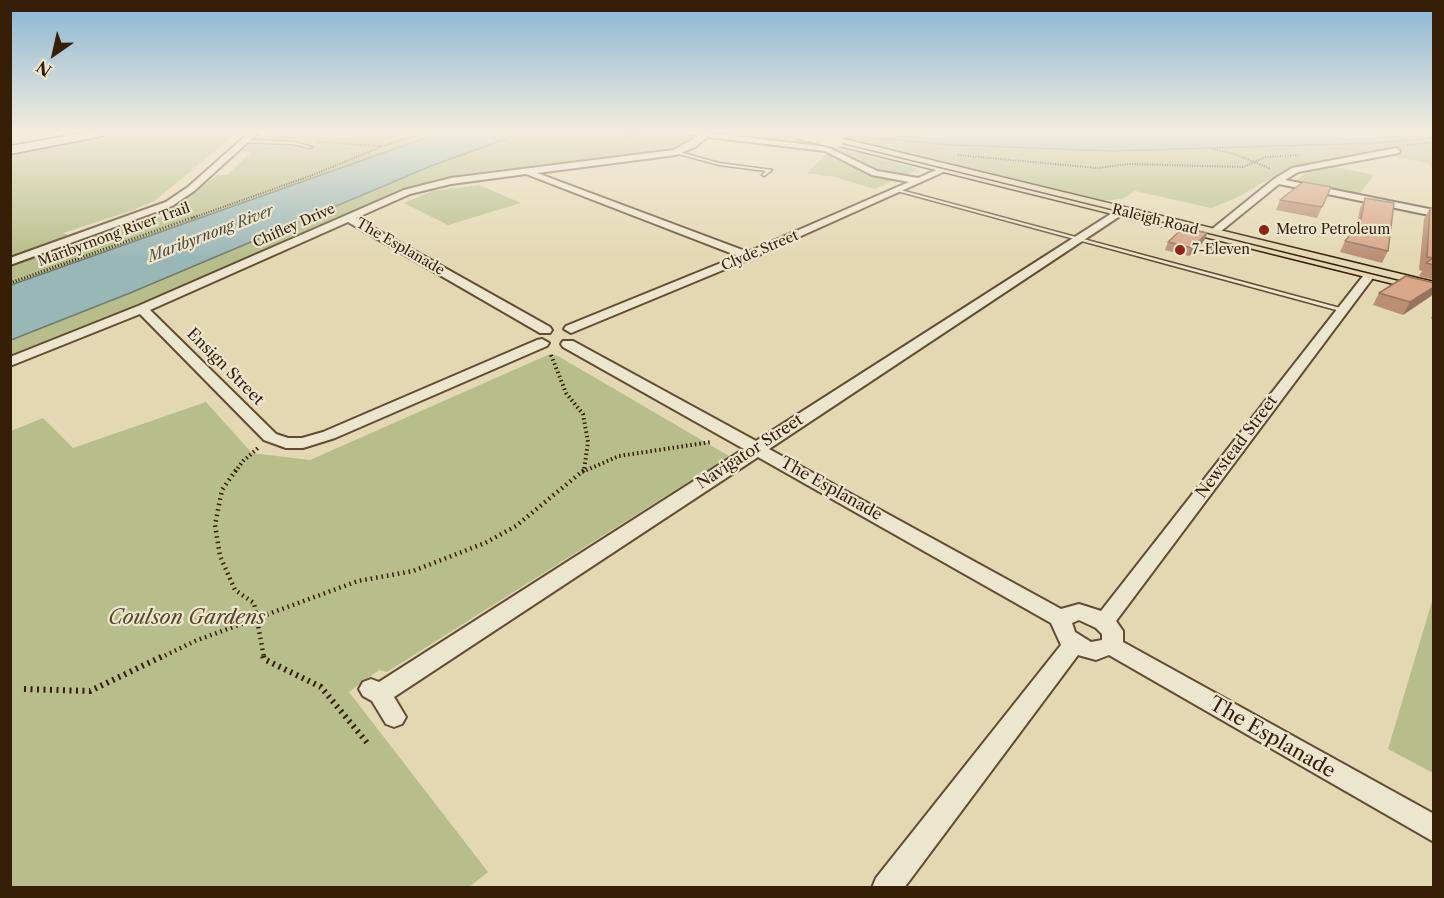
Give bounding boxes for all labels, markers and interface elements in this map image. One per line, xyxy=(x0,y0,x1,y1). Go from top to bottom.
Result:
north arrow xyxy=(24,24,84,84)
text: N xyxy=(33,57,55,81)
street label: Maribyrnong River Trail xyxy=(36,200,192,270)
street label: Chifley Drive xyxy=(250,200,338,252)
street label: Raleigh Road xyxy=(1110,201,1200,239)
water label: Maribyrnong River xyxy=(146,202,276,266)
street label: The Esplanade xyxy=(353,215,447,279)
place label: Metro Petroleum xyxy=(1276,222,1390,238)
marker: Metro Petroleum xyxy=(1257,223,1271,237)
street label: Clyde Street xyxy=(719,227,801,275)
place label: 7-Eleven xyxy=(1192,242,1250,258)
marker: 7-Eleven xyxy=(1173,243,1187,257)
street label: Ensign Street xyxy=(183,325,267,409)
street label: Newstead Street xyxy=(1192,392,1282,502)
street label: Navigator Street xyxy=(693,410,807,494)
street label: The Esplanade xyxy=(777,453,885,525)
park label: Coulson Gardens xyxy=(108,606,266,630)
street label: The Esplanade xyxy=(1205,692,1339,784)

